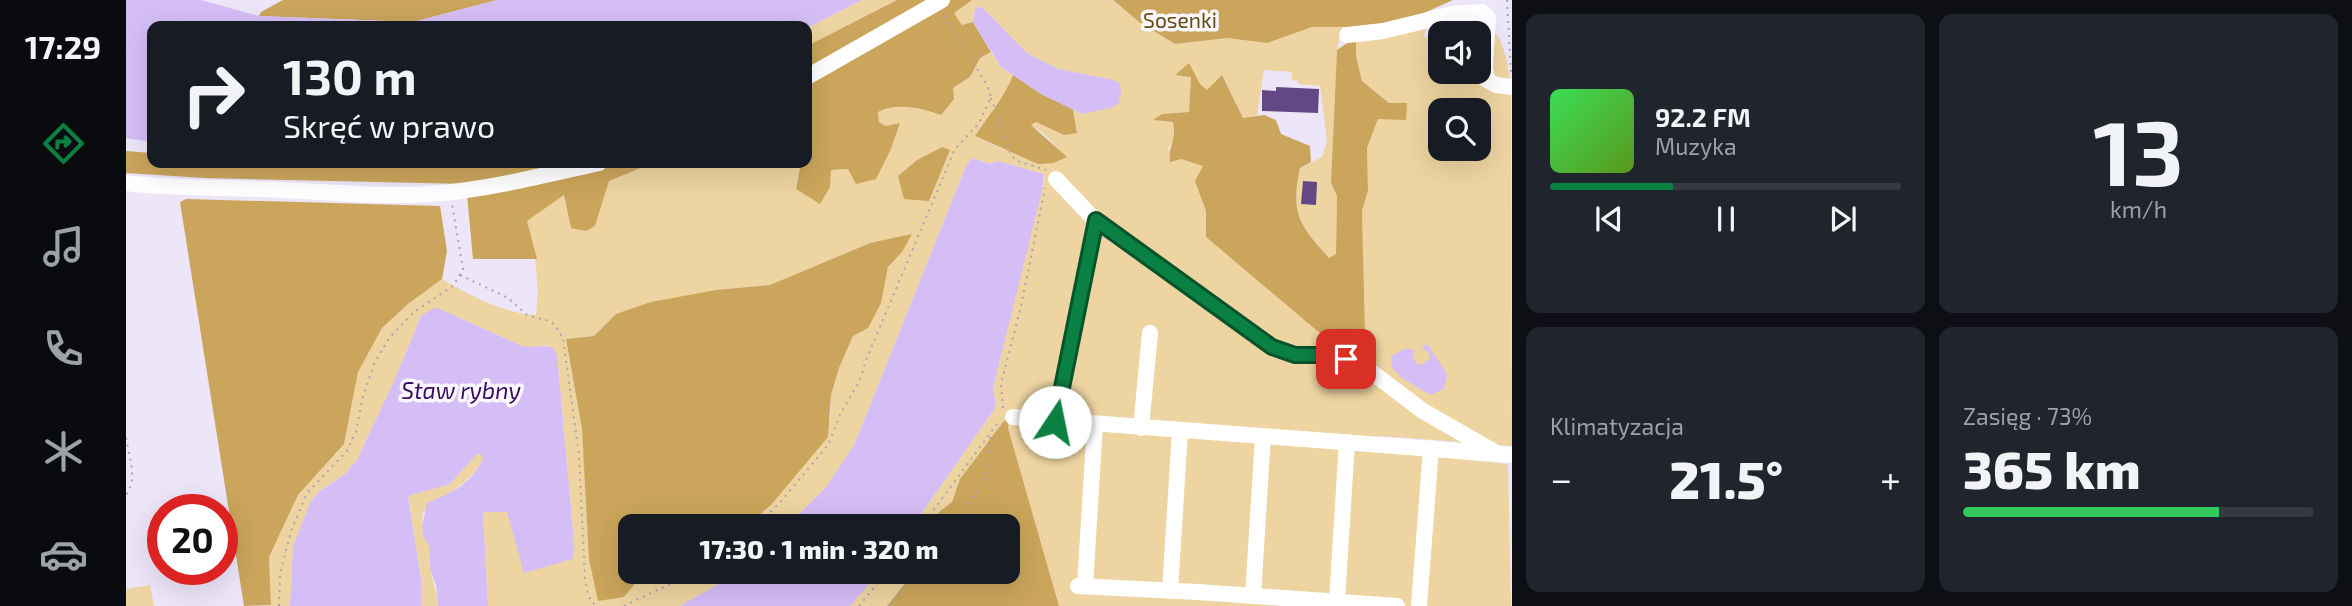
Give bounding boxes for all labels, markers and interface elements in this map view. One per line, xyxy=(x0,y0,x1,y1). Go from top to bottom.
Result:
park label: Sosenki xyxy=(1143,7,1217,32)
map controls xyxy=(1428,21,1491,161)
button: sound xyxy=(1428,21,1491,84)
text: 17:29 xyxy=(25,27,101,65)
text: 130 m xyxy=(283,46,417,105)
icon: right xyxy=(168,49,259,140)
text: 13 xyxy=(2093,95,2184,204)
button: search xyxy=(1428,98,1491,161)
text: 92.2 FM xyxy=(1655,101,1751,132)
text: Skręć w prawo xyxy=(283,106,495,144)
icon: directions xyxy=(39,119,88,168)
text: Muzyka xyxy=(1655,132,1737,160)
text: km/h xyxy=(2110,195,2167,223)
icon: previous xyxy=(1590,200,1628,238)
icon: pause xyxy=(1707,200,1745,238)
icon: next xyxy=(1824,200,1862,238)
icon: music xyxy=(39,222,88,271)
icon: phone xyxy=(39,324,88,373)
pin xyxy=(1316,329,1376,389)
icon: arrive xyxy=(1327,340,1365,378)
water label: Staw rybny xyxy=(401,376,521,404)
position arrow xyxy=(1018,385,1092,459)
text: Zasięg · 73% xyxy=(1963,402,2092,430)
text: Klimatyzacja xyxy=(1550,412,1684,440)
icon: climate xyxy=(39,427,88,476)
text: 365 km xyxy=(1963,437,2141,499)
text: 21.5° xyxy=(1669,447,1783,509)
text: − xyxy=(1550,455,1572,501)
text: + xyxy=(1880,455,1901,501)
speed limit sign: 20 xyxy=(147,494,238,585)
icon: car xyxy=(39,530,88,579)
text: 17:30 · 1 min · 320 m xyxy=(699,533,939,564)

